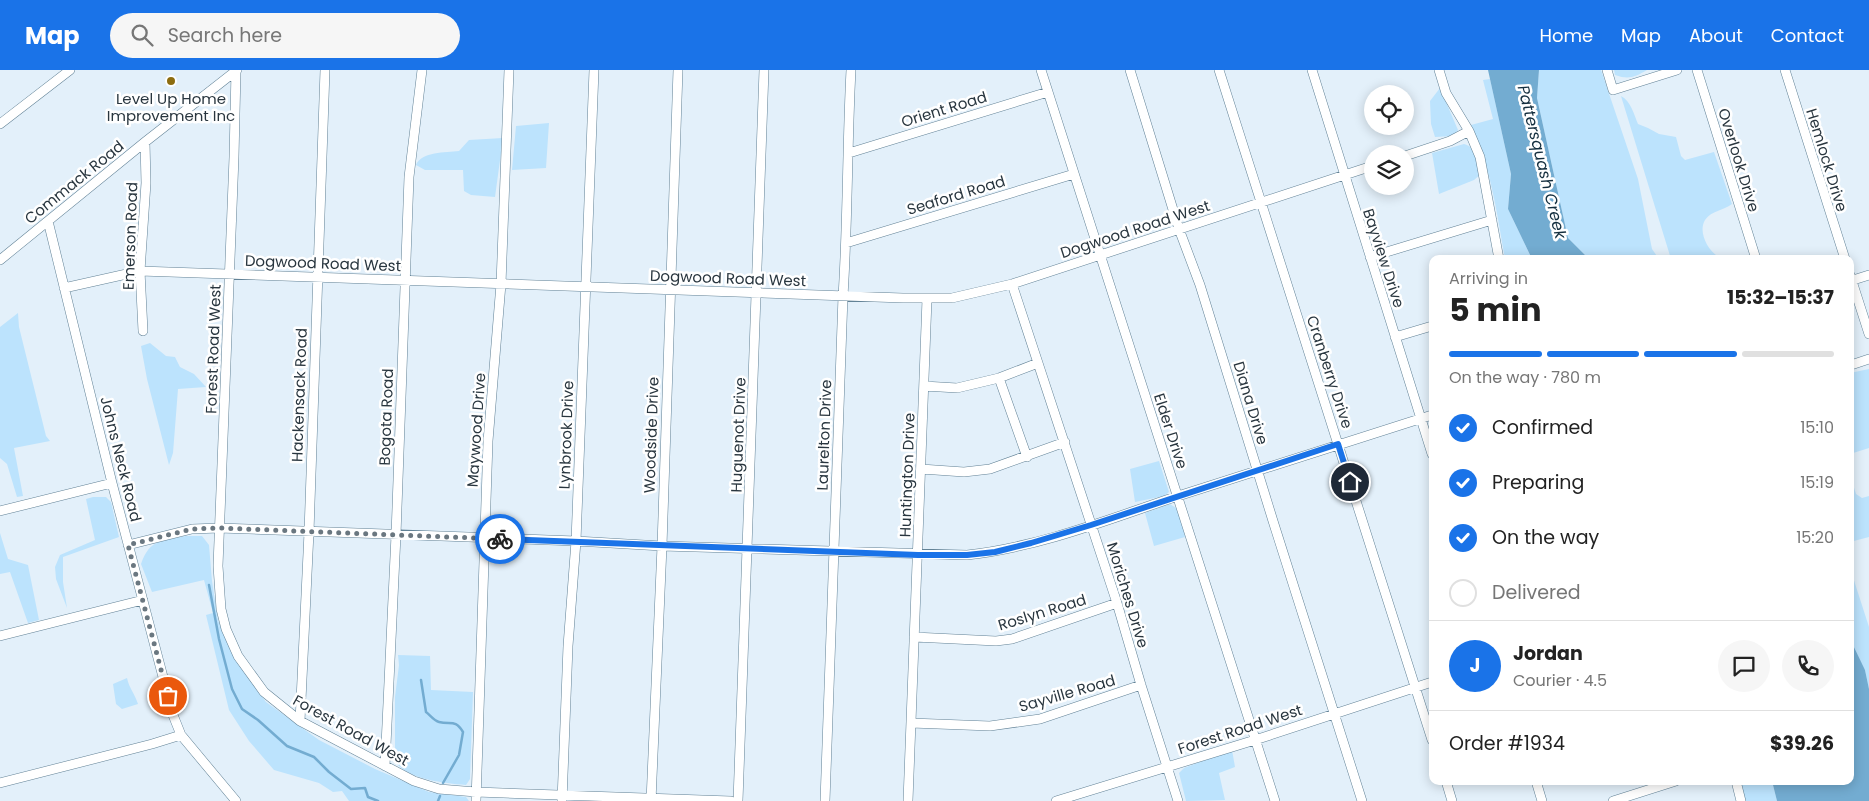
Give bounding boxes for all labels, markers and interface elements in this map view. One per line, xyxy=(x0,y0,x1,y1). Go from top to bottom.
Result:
search box xyxy=(110,13,460,58)
text: Map xyxy=(25,19,80,52)
icon: search xyxy=(128,21,156,49)
text: Search here xyxy=(168,22,282,49)
text: Home xyxy=(1539,23,1593,48)
text: Map xyxy=(1621,23,1661,48)
text: About xyxy=(1689,23,1743,48)
text: Contact xyxy=(1771,23,1844,48)
marker: Level Up Home Improvement Inc xyxy=(165,75,177,87)
water label: Pattersquash Creek xyxy=(1512,83,1572,242)
map controls xyxy=(1364,85,1414,195)
button: locate xyxy=(1364,85,1414,135)
street label: Orient Road xyxy=(899,86,989,132)
place label: Level Up Home Improvement Inc xyxy=(107,88,235,126)
street label: Overlook Drive xyxy=(1713,106,1765,214)
street label: Hemlock Drive xyxy=(1801,106,1853,214)
street label: Commack Road xyxy=(20,135,128,229)
button: layers xyxy=(1364,145,1414,195)
street label: Seaford Road xyxy=(904,170,1008,220)
street label: Emerson Road xyxy=(118,182,142,290)
street label: Dogwood Road West xyxy=(1057,195,1213,263)
street label: Bayview Drive xyxy=(1358,206,1410,310)
street label: Dogwood Road West xyxy=(245,250,401,276)
street label: Dogwood Road West xyxy=(650,265,806,291)
text: Arriving in xyxy=(1449,267,1528,290)
street label: Forest Road West xyxy=(200,284,226,414)
text: 15:32–15:37 xyxy=(1727,284,1834,311)
text: 5 min xyxy=(1449,287,1541,332)
street label: Cranberry Drive xyxy=(1302,313,1358,431)
street label: Hackensack Road xyxy=(286,328,312,462)
street label: Diana Drive xyxy=(1228,359,1274,447)
text: On the way · 780 m xyxy=(1449,366,1601,389)
street label: Bogota Road xyxy=(374,368,398,466)
street label: Maywood Drive xyxy=(462,372,490,488)
street label: Woodside Drive xyxy=(638,376,664,494)
street label: Huguenot Drive xyxy=(725,377,751,493)
street label: Laurelton Drive xyxy=(812,379,836,491)
street label: Lynbrook Drive xyxy=(554,380,578,490)
street label: Elder Drive xyxy=(1149,391,1193,471)
street label: Johns Neck Road xyxy=(95,394,147,524)
street label: Huntington Drive xyxy=(894,412,920,538)
icon: check xyxy=(1449,414,1477,442)
text: Confirmed xyxy=(1492,414,1593,441)
text: 15:10 xyxy=(1800,416,1834,439)
pin xyxy=(1329,461,1371,503)
icon: home xyxy=(1336,468,1364,496)
icon: check xyxy=(1449,469,1477,497)
text: Preparing xyxy=(1492,469,1584,496)
text: 15:19 xyxy=(1800,471,1834,494)
courier xyxy=(475,514,525,564)
icon: check xyxy=(1449,524,1477,552)
text: On the way xyxy=(1492,524,1599,551)
icon: bike xyxy=(486,525,514,553)
text: 15:20 xyxy=(1796,526,1834,549)
street label: Moriches Drive xyxy=(1102,540,1154,650)
text: Delivered xyxy=(1492,579,1581,606)
street label: Roslyn Road xyxy=(995,589,1089,635)
text: Jordan xyxy=(1513,640,1583,667)
button: chat xyxy=(1718,640,1770,692)
button: phone xyxy=(1782,640,1834,692)
text: J xyxy=(1470,652,1480,679)
street label: Sayville Road xyxy=(1016,669,1118,717)
text: Courier · 4.5 xyxy=(1513,669,1607,692)
pin xyxy=(147,675,189,717)
icon: bag xyxy=(154,682,182,710)
street label: Forest Road West xyxy=(289,689,413,771)
street label: Forest Road West xyxy=(1175,699,1305,759)
text: Order #1934 xyxy=(1449,730,1565,757)
text: $39.26 xyxy=(1770,730,1834,757)

